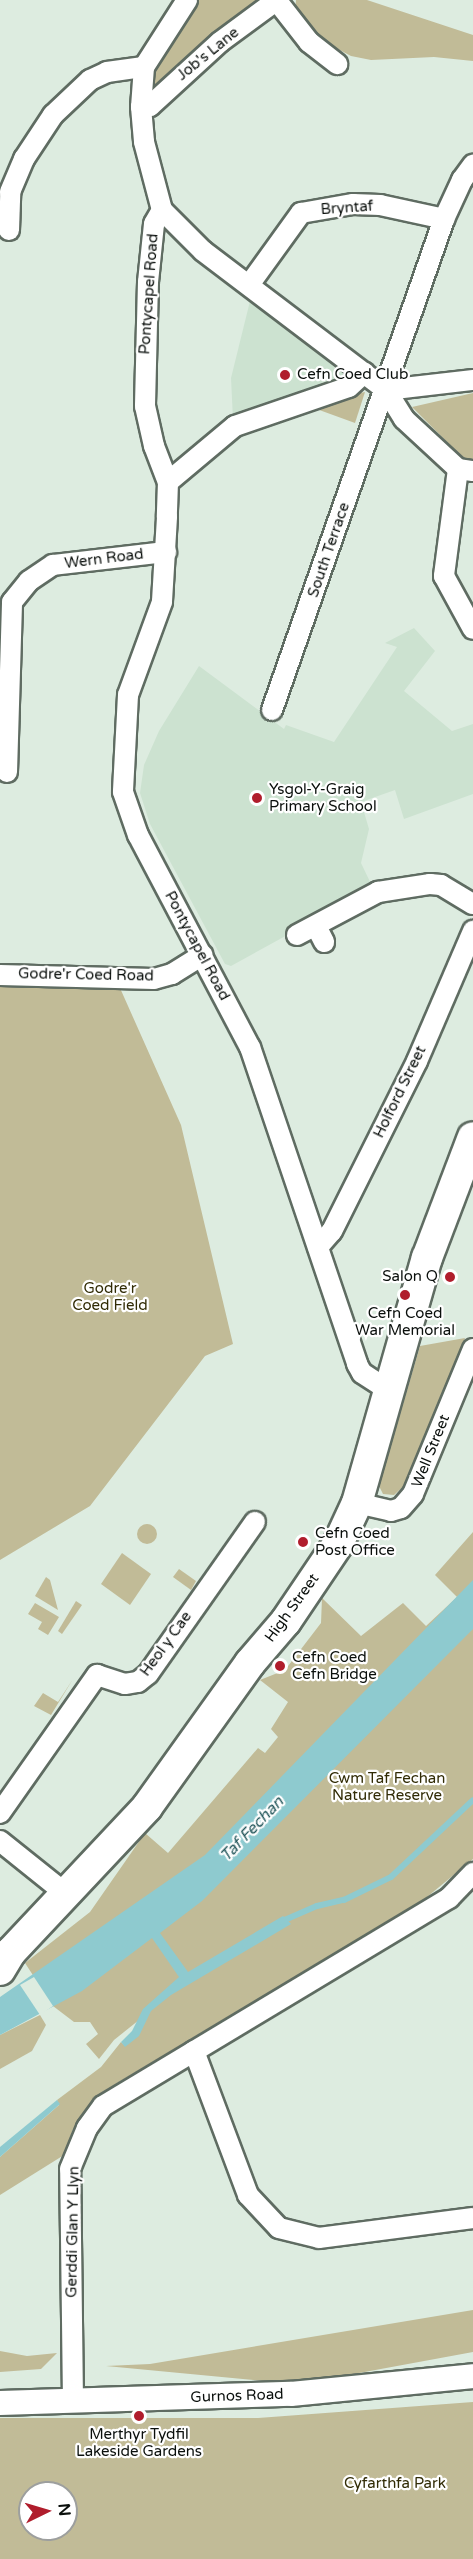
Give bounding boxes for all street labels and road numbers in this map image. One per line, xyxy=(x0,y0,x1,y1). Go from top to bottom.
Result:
street label: Job's Lane xyxy=(173,24,243,84)
street label: Bryntaf xyxy=(320,197,374,219)
street label: Pontycapel Road xyxy=(136,233,162,355)
street label: South Terrace xyxy=(304,500,354,600)
street label: Wern Road xyxy=(63,545,145,573)
street label: Pontycapel Road xyxy=(161,888,233,1004)
street label: Godre'r Coed Road xyxy=(18,965,154,985)
street label: Holford Street xyxy=(370,1043,430,1141)
street label: Well Street xyxy=(408,1412,454,1490)
street label: High Street xyxy=(261,1570,323,1646)
street label: Heol y Cae xyxy=(136,1608,196,1680)
street label: Gerddi Glan Y Llyn xyxy=(63,2166,83,2298)
street label: Gurnos Road xyxy=(190,2385,284,2407)

